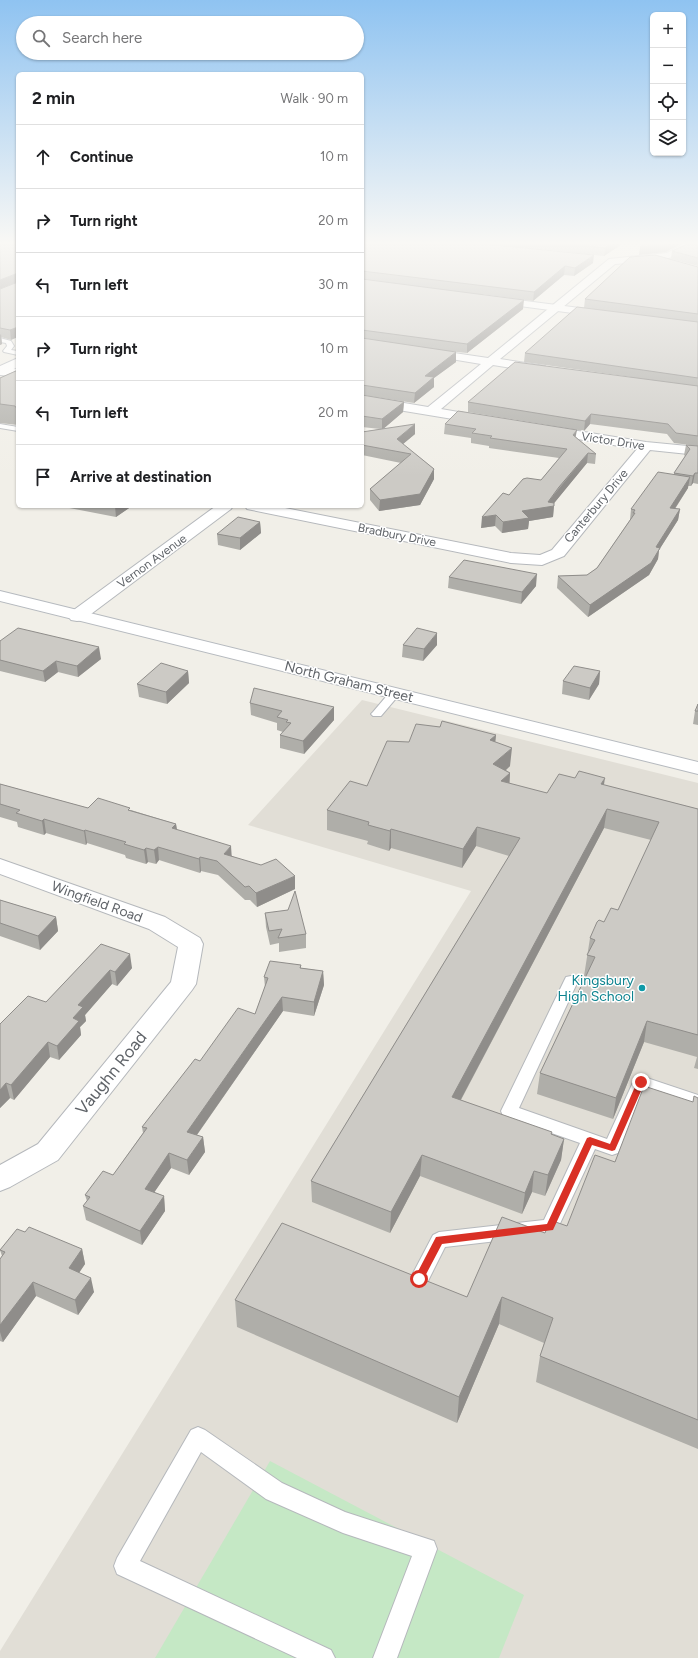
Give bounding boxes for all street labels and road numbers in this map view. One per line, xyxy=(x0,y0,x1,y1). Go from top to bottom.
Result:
street label: Victor Drive xyxy=(580,429,646,453)
street label: Canterbury Drive xyxy=(561,466,631,546)
street label: Bradbury Drive xyxy=(357,521,438,550)
street label: Vernon Avenue xyxy=(115,531,190,591)
street label: North Graham Street xyxy=(283,658,415,706)
street label: Wingfield Road xyxy=(49,878,145,926)
street label: Vaughn Road xyxy=(71,1027,151,1119)

